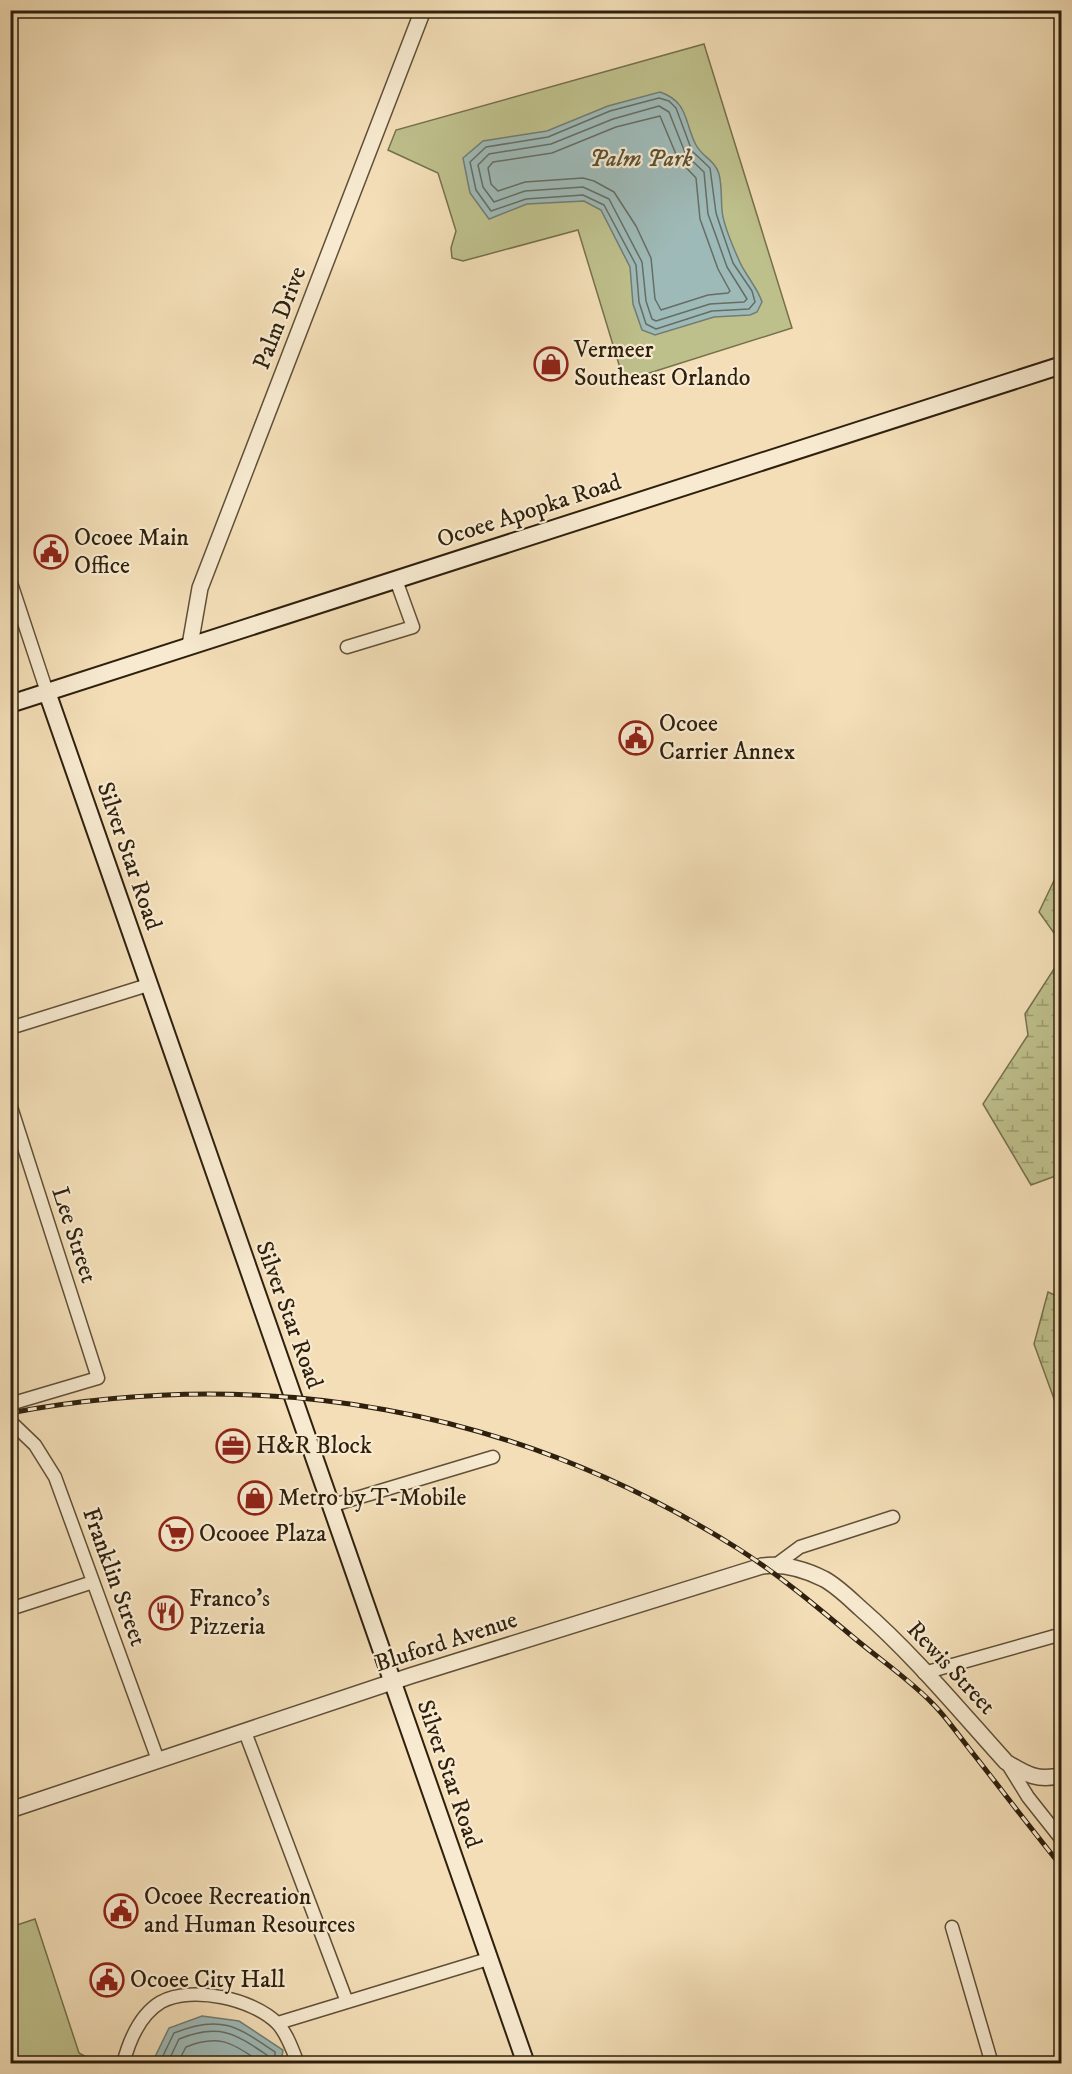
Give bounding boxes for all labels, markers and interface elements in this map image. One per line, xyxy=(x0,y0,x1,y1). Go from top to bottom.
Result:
park label: Palm Park xyxy=(589,144,693,174)
street label: Palm Drive xyxy=(247,262,313,374)
place label: Vermeer Southeast Orlando xyxy=(573,335,750,393)
shop icon: Vermeer Southeast Orlando xyxy=(533,346,569,382)
street label: Ocoee Apopka Road xyxy=(433,467,625,555)
place label: Ocoee Main Office xyxy=(74,523,189,581)
public building icon: Ocoee Main Office xyxy=(33,534,69,570)
place label: Ocoee Carrier Annex xyxy=(659,709,795,767)
public building icon: Ocoee Carrier Annex xyxy=(618,720,654,756)
street label: Silver Star Road xyxy=(90,778,168,934)
street label: Lee Street xyxy=(44,1183,104,1287)
street label: Silver Star Road xyxy=(248,1237,330,1393)
office icon: H&R Block xyxy=(215,1428,251,1464)
place label: H&R Block xyxy=(256,1431,372,1461)
shop icon: Metro by T-Mobile xyxy=(237,1480,273,1516)
place label: Metro by T-Mobile xyxy=(278,1483,466,1513)
street label: Franklin Street xyxy=(75,1504,153,1651)
supermarket icon: Ocooee Plaza xyxy=(158,1516,194,1552)
place label: Ocooee Plaza xyxy=(199,1519,327,1549)
place label: Franco's Pizzeria xyxy=(189,1584,270,1642)
restaurant icon: Franco's Pizzeria xyxy=(148,1595,184,1631)
street label: Bluford Avenue xyxy=(371,1605,521,1679)
street label: Rewis Street xyxy=(900,1615,1002,1721)
street label: Silver Star Road xyxy=(410,1696,488,1852)
place label: Ocoee Recreation and Human Resources xyxy=(144,1882,355,1940)
public building icon: Ocoee Recreation and Human Resources xyxy=(103,1893,139,1929)
public building icon: Ocoee City Hall xyxy=(89,1962,125,1998)
place label: Ocoee City Hall xyxy=(130,1965,286,1995)

